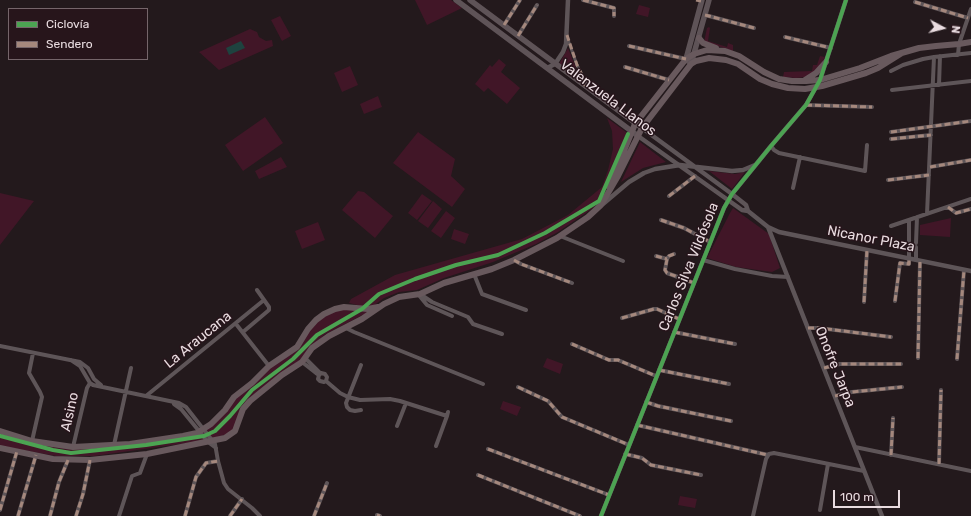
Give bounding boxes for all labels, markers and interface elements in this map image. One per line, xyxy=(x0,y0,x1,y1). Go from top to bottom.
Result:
legend xyxy=(8,8,148,60)
north arrow xyxy=(923,8,963,48)
text: Ciclovía xyxy=(46,17,89,31)
text: N xyxy=(948,25,962,34)
text: Sendero xyxy=(46,37,93,51)
street label: Valenzuela Llanos xyxy=(556,56,660,140)
street label: Carlos Silva Vildósola xyxy=(656,200,722,334)
street label: Nicanor Plaza xyxy=(826,222,916,256)
street label: La Araucana xyxy=(161,308,235,372)
street label: Onofre Jarpa xyxy=(811,324,859,410)
street label: Alsino xyxy=(58,391,82,433)
scale bar xyxy=(835,482,902,508)
text: 100 m xyxy=(840,490,874,504)

